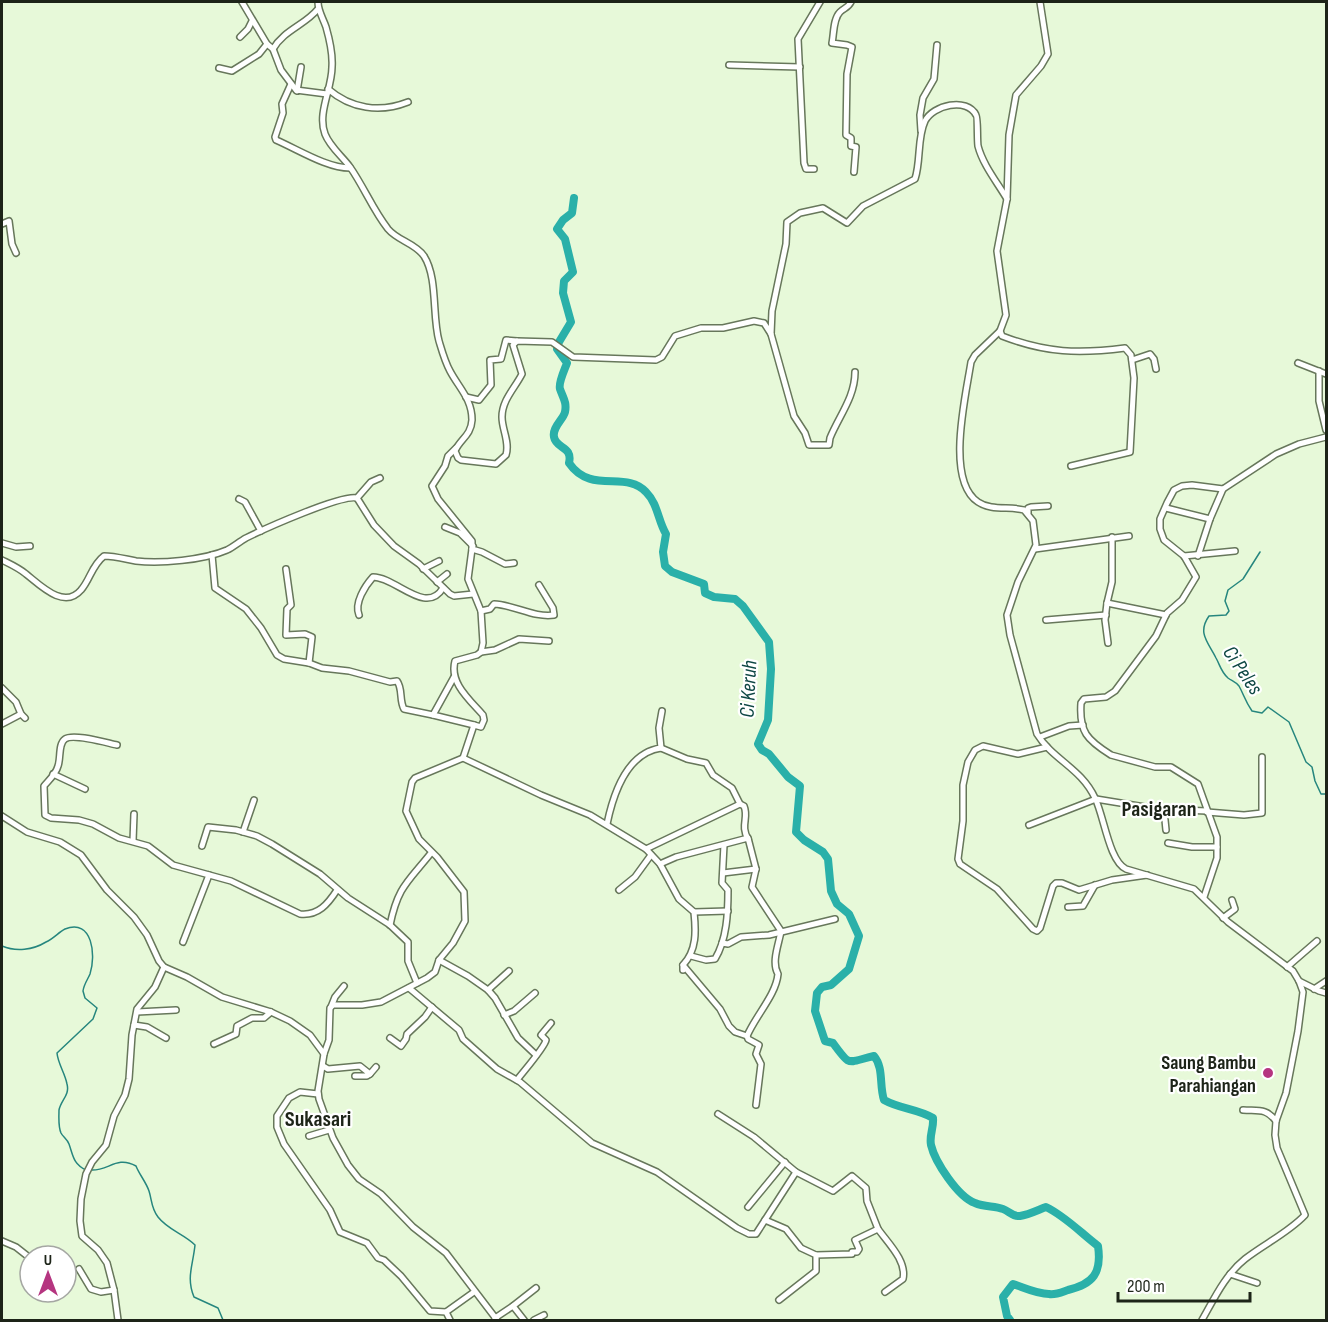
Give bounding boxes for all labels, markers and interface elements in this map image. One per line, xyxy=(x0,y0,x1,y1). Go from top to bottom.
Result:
water label: Ci Peles xyxy=(1217,641,1268,700)
water label: Ci Keruh xyxy=(735,659,762,718)
district label: Pasigaran xyxy=(1122,796,1196,823)
place label: Saung Bambu Parahiangan xyxy=(1161,1051,1256,1098)
marker: Saung Bambu Parahiangan xyxy=(1261,1066,1275,1080)
district label: Sukasari xyxy=(285,1106,351,1133)
north arrow xyxy=(18,1244,78,1304)
text: U xyxy=(44,1251,52,1270)
scale bar xyxy=(1118,1265,1250,1303)
text: 200 m xyxy=(1127,1276,1165,1297)

